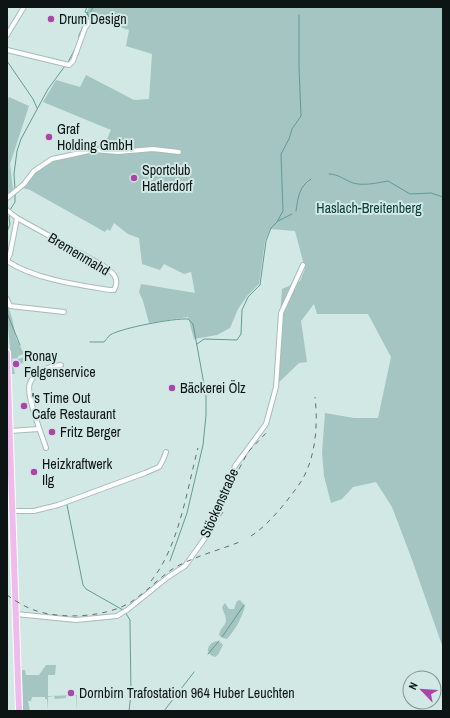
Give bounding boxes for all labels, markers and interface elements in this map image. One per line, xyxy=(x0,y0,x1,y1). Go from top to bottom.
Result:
place label: Drum Design xyxy=(59,10,127,28)
marker: Drum Design xyxy=(46,14,56,24)
place label: Graf Holding GmbH xyxy=(57,120,133,154)
marker: Graf Holding GmbH xyxy=(44,132,54,142)
place label: Sportclub Hatlerdorf xyxy=(142,161,193,195)
marker: Sportclub Hatlerdorf xyxy=(129,173,139,183)
park label: Haslach-Breitenberg xyxy=(316,199,422,217)
street label: Bremenmahd xyxy=(45,229,113,279)
place label: Ronay Felgenservice xyxy=(24,347,96,381)
marker: Ronay Felgenservice xyxy=(11,359,21,369)
place label: Bäckerei Ölz xyxy=(180,379,246,397)
marker: Bäckerei Ölz xyxy=(167,383,177,393)
place label: 's Time Out Cafe Restaurant xyxy=(32,389,116,423)
marker: 's Time Out Cafe Restaurant xyxy=(19,401,29,411)
place label: Fritz Berger xyxy=(60,423,121,441)
marker: Fritz Berger xyxy=(47,427,57,437)
place label: Heizkraftwerk Ilg xyxy=(42,455,112,489)
street label: Stöckenstraße xyxy=(196,466,242,540)
marker: Heizkraftwerk Ilg xyxy=(29,467,39,477)
north arrow xyxy=(402,670,442,710)
text: N xyxy=(405,680,421,692)
place label: Dornbirn Trafostation 964 Huber Leuchten xyxy=(79,684,295,702)
marker: Dornbirn Trafostation 964 Huber Leuchten xyxy=(66,688,76,698)

